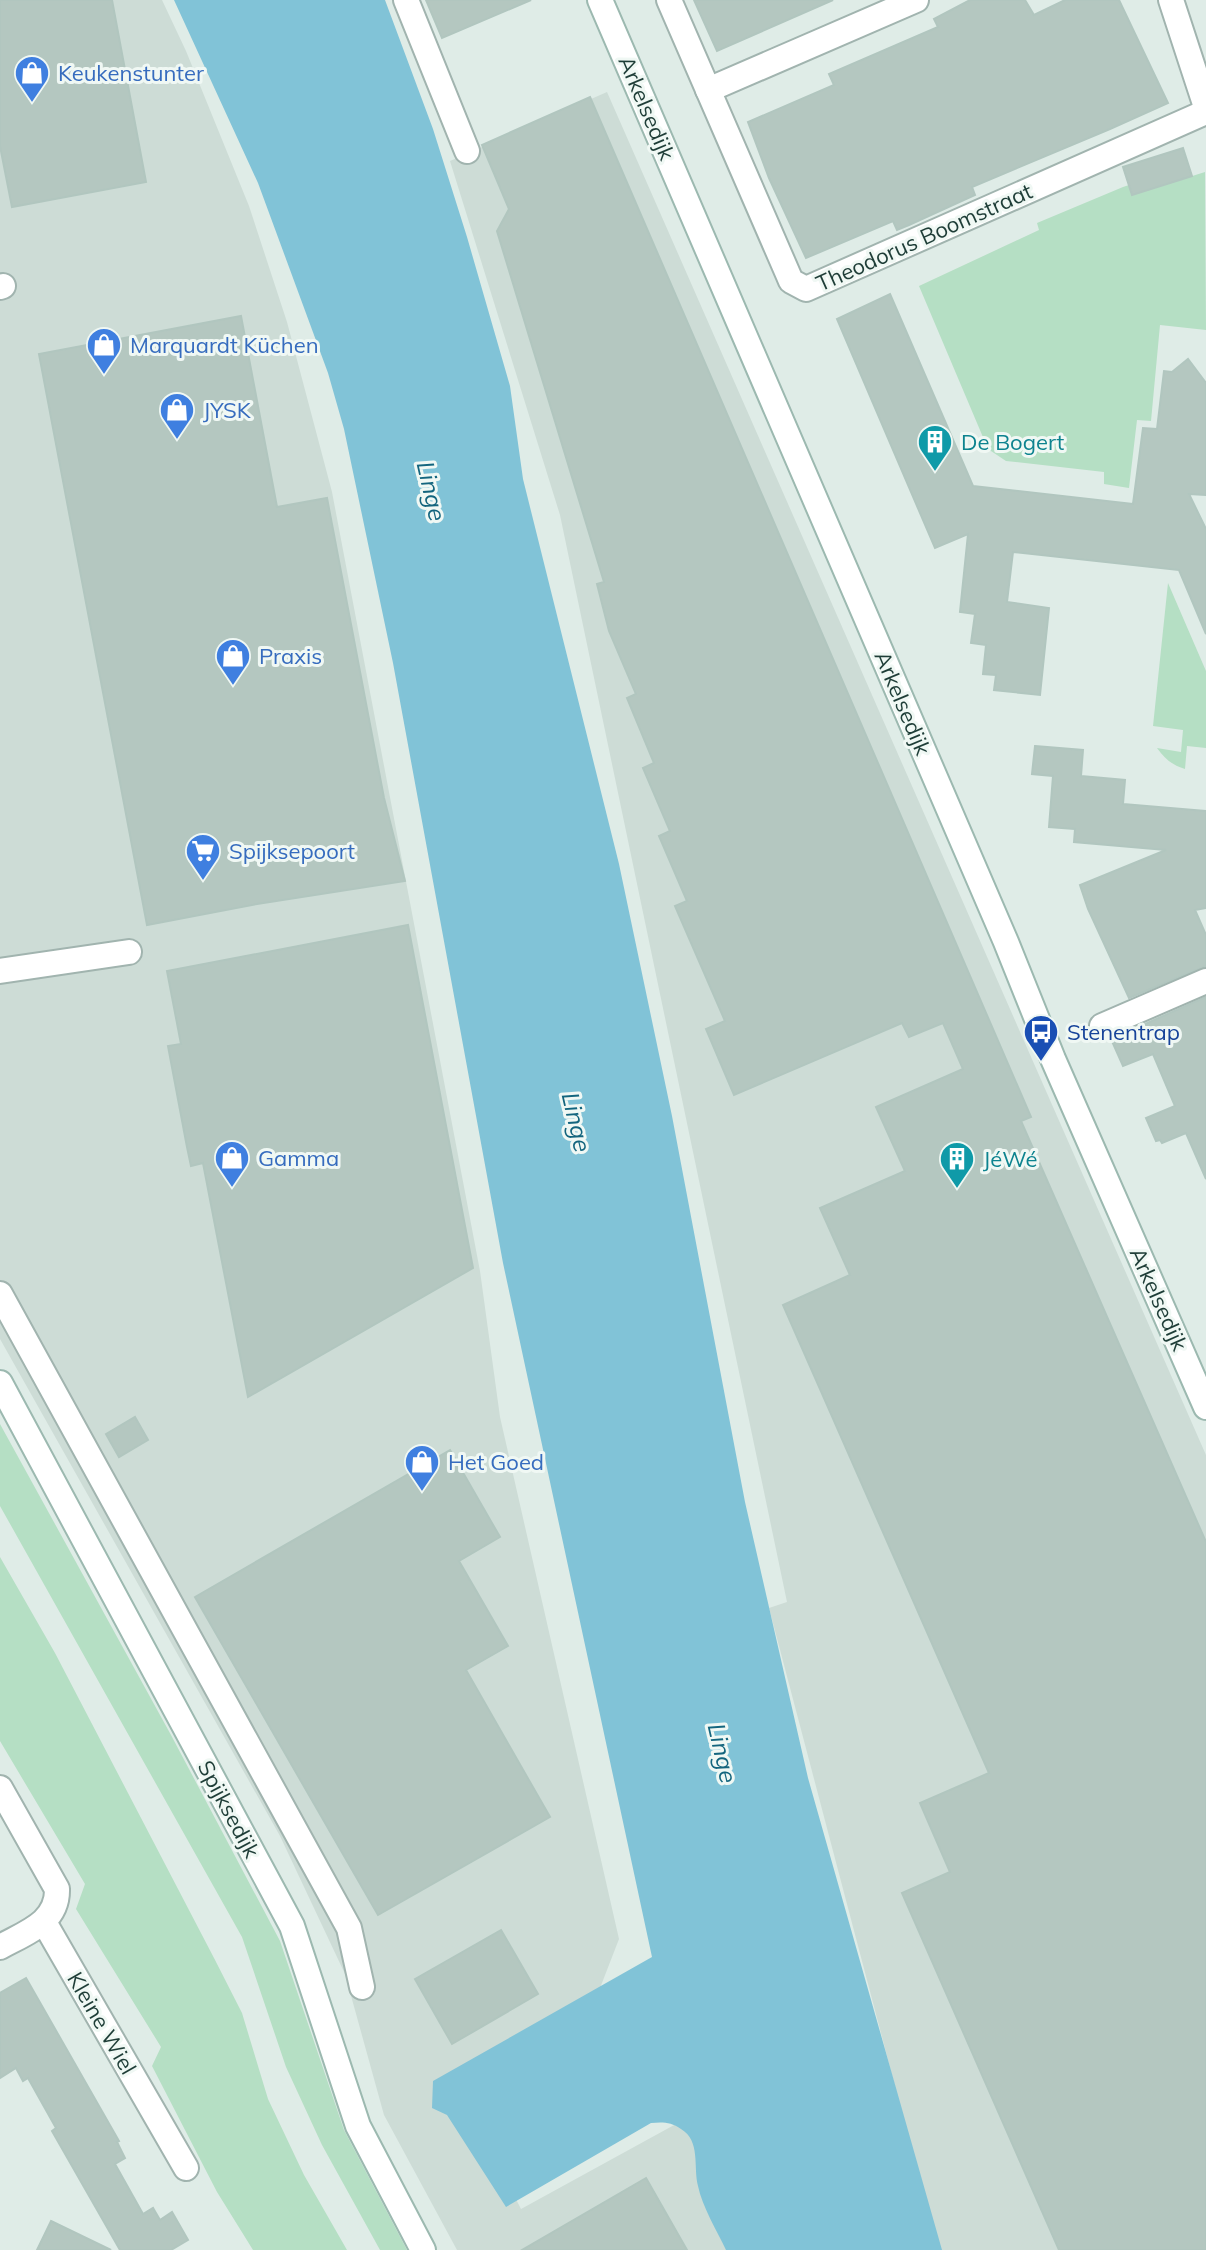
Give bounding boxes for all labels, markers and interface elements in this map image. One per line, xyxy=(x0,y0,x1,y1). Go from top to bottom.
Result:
street label: Arkelsedijk xyxy=(613,52,682,165)
shop icon: Keukenstunter xyxy=(13,54,51,104)
place label: Keukenstunter xyxy=(58,59,204,87)
street label: Theodorus Boomstraat xyxy=(812,177,1037,297)
shop icon: Marquardt Küchen xyxy=(85,326,123,376)
place label: Marquardt Küchen xyxy=(130,331,319,359)
shop icon: JYSK xyxy=(158,391,196,441)
place label: JYSK xyxy=(203,396,252,424)
building icon: De Bogert xyxy=(916,423,954,473)
place label: De Bogert xyxy=(961,428,1064,456)
water label: Linge xyxy=(411,458,453,524)
shop icon: Praxis xyxy=(214,637,252,687)
place label: Praxis xyxy=(259,642,322,670)
street label: Arkelsedijk xyxy=(869,647,938,760)
supermarket icon: Spijksepoort xyxy=(184,832,222,882)
place label: Spijksepoort xyxy=(229,837,355,865)
bus stop icon: Stenentrap xyxy=(1022,1013,1060,1063)
place label: Stenentrap xyxy=(1067,1018,1180,1046)
water label: Linge xyxy=(556,1089,598,1155)
shop icon: Gamma xyxy=(213,1139,251,1189)
building icon: JéWé xyxy=(938,1140,976,1190)
place label: Gamma xyxy=(258,1144,339,1172)
place label: JéWé xyxy=(983,1145,1037,1173)
street label: Arkelsedijk xyxy=(1124,1243,1194,1356)
shop icon: Het Goed xyxy=(403,1443,441,1493)
place label: Het Goed xyxy=(448,1448,544,1476)
water label: Linge xyxy=(702,1720,744,1786)
street label: Spijksedijk xyxy=(192,1755,267,1863)
street label: Kleine Wiel xyxy=(61,1967,143,2079)

